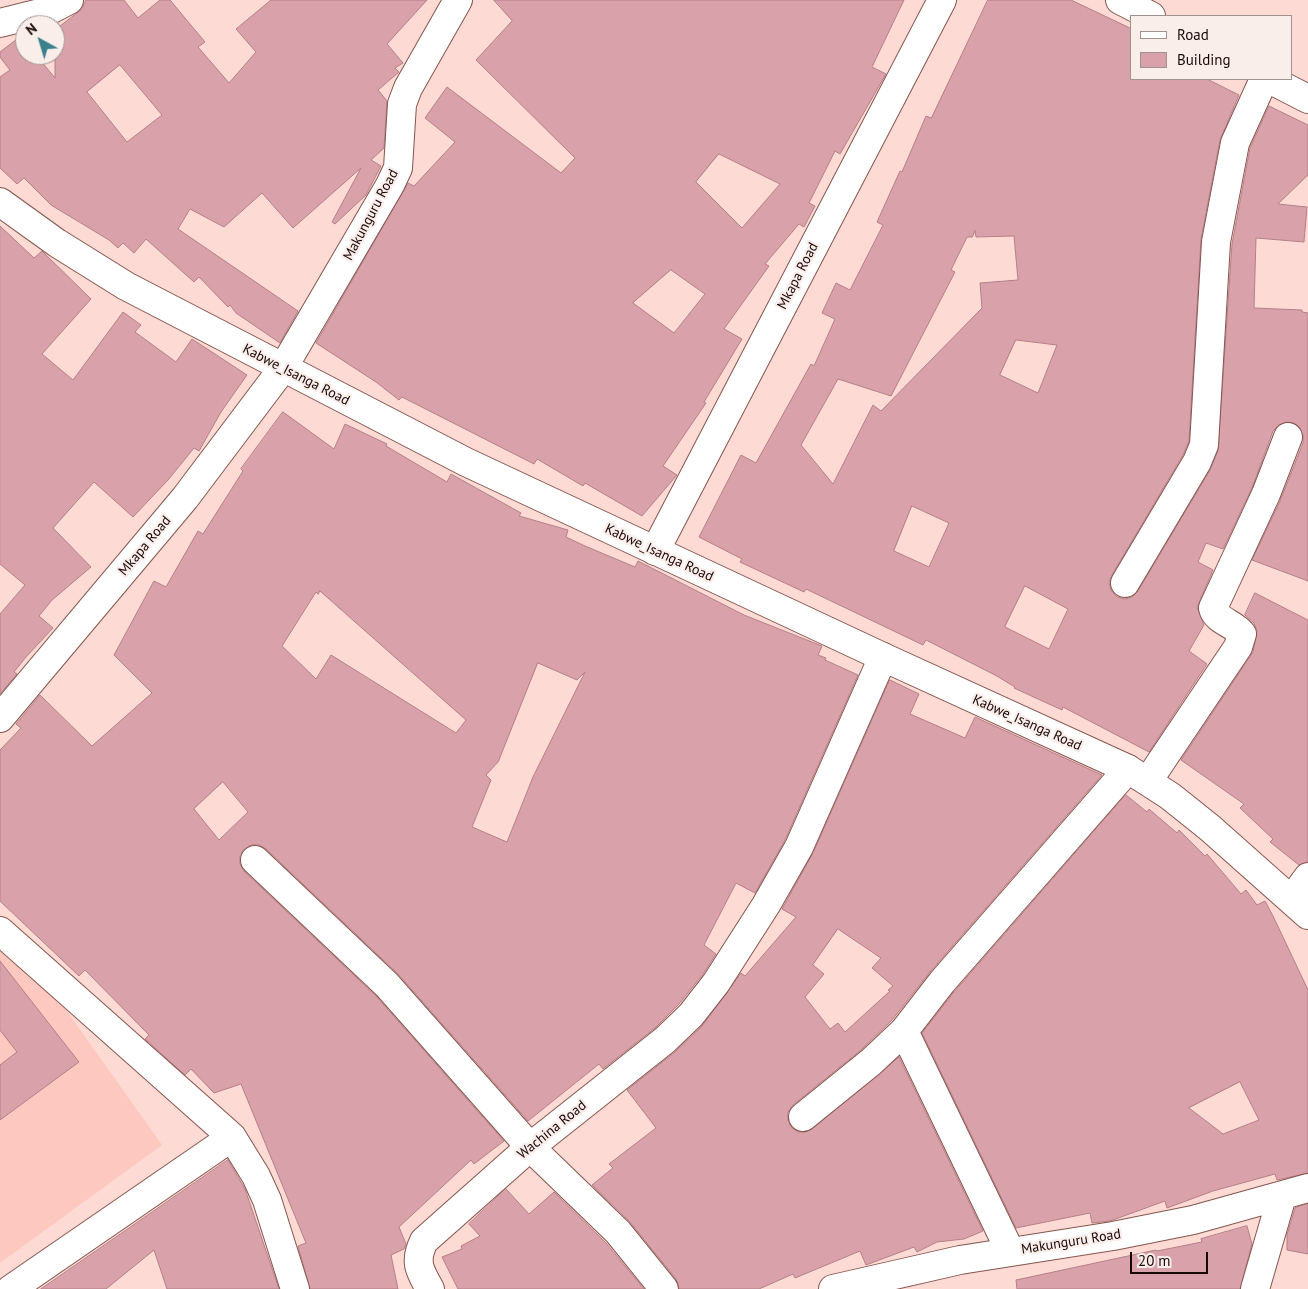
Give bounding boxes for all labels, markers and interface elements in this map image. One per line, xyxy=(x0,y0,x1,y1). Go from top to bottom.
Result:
north arrow xyxy=(15,15,65,65)
legend xyxy=(1130,15,1293,80)
text: N xyxy=(22,19,40,39)
text: Road xyxy=(1177,25,1209,44)
text: Building xyxy=(1177,50,1231,69)
street label: Makunguru Road xyxy=(340,167,402,263)
street label: Mkapa Road xyxy=(774,240,822,312)
street label: Kabwe_Isanga Road xyxy=(240,341,352,409)
street label: Mkapa Road xyxy=(115,513,175,579)
street label: Kabwe_Isanga Road xyxy=(602,520,716,586)
street label: Kabwe_Isanga Road xyxy=(970,691,1084,755)
street label: Wachina Road xyxy=(514,1097,590,1163)
street label: Makunguru Road xyxy=(1020,1226,1122,1258)
scale bar xyxy=(1133,1242,1210,1274)
text: 20 m xyxy=(1138,1251,1171,1270)

